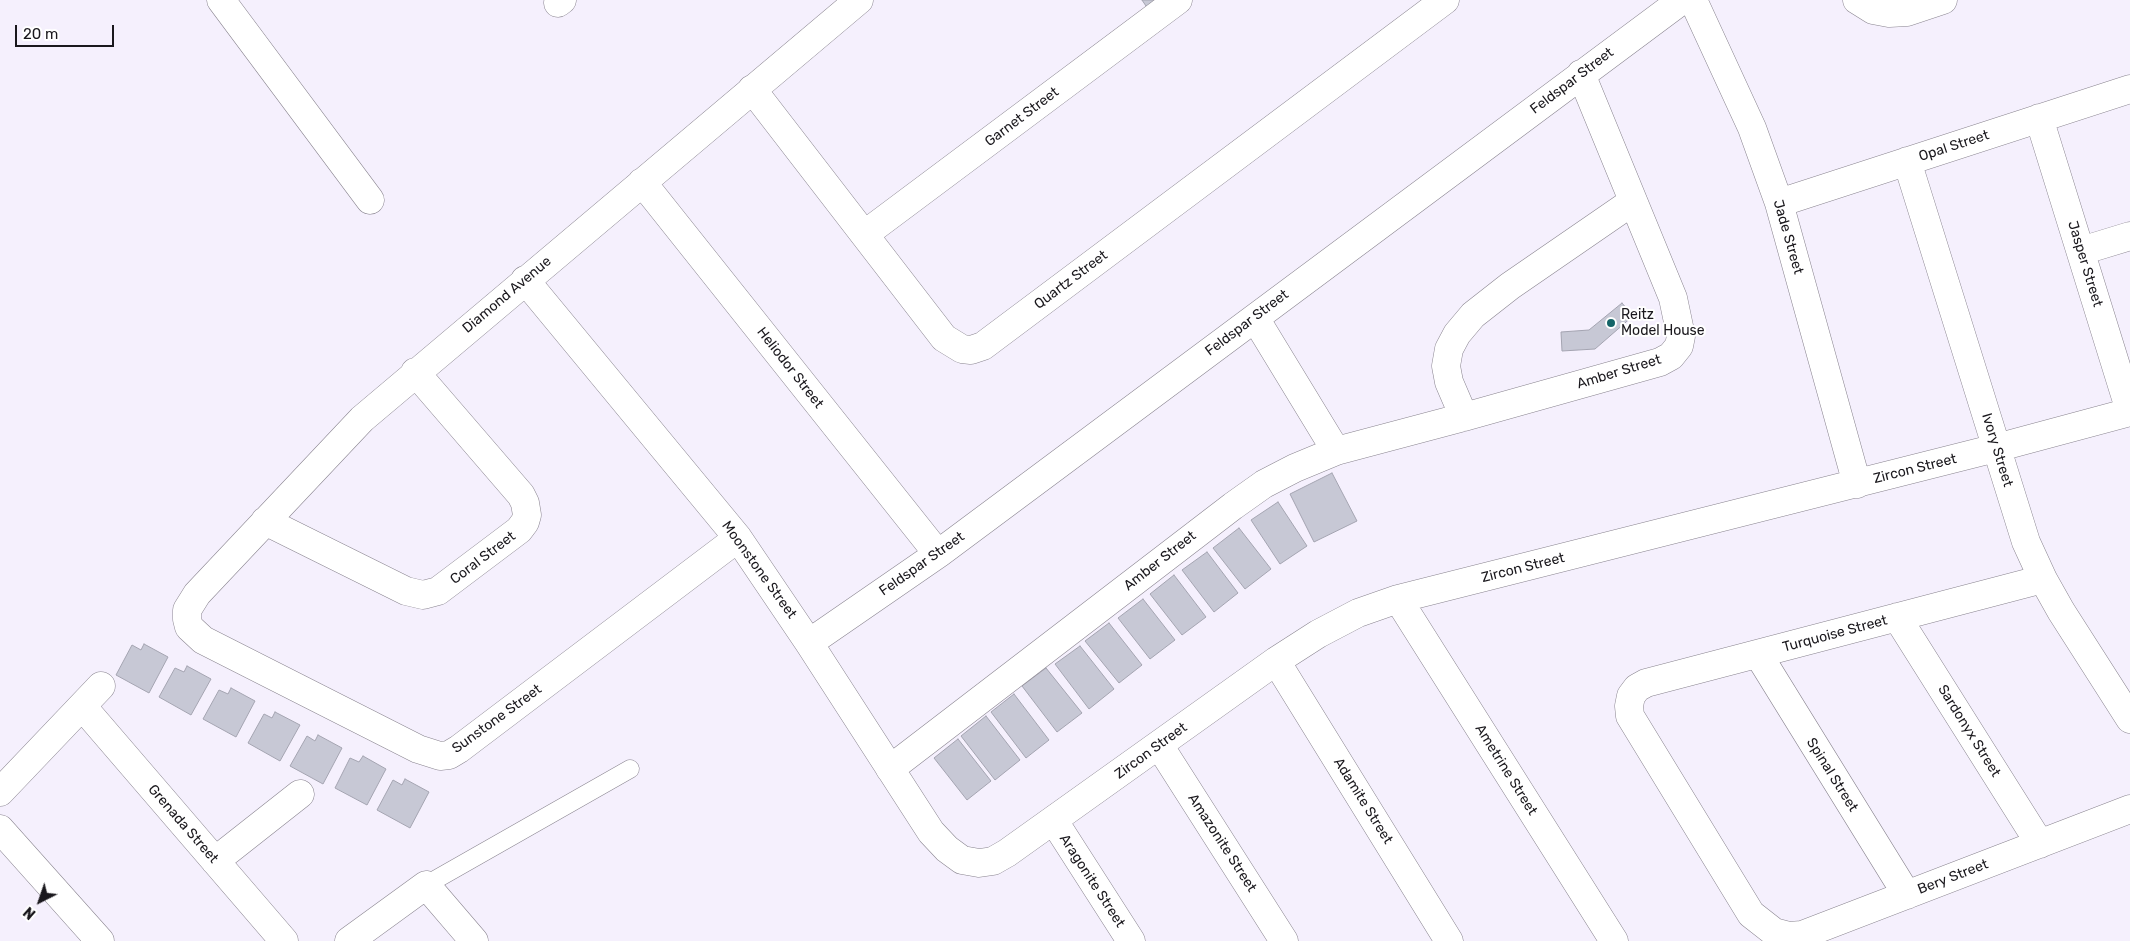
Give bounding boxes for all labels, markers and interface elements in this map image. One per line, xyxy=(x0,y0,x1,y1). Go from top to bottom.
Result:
scale bar xyxy=(18,15,116,47)
text: 20 m xyxy=(23,25,58,43)
street label: Feldspar Street xyxy=(1527,44,1617,118)
street label: Garnet Street xyxy=(982,84,1062,150)
street label: Opal Street xyxy=(1917,127,1991,165)
street label: Jade Street xyxy=(1769,198,1807,276)
street label: Jasper Street xyxy=(2064,219,2106,309)
street label: Quartz Street xyxy=(1031,247,1111,313)
street label: Diamond Avenue xyxy=(459,253,555,337)
street label: Feldspar Street xyxy=(1202,286,1292,360)
place label: Reitz Model House xyxy=(1621,307,1705,340)
marker: Reitz Model House xyxy=(1605,317,1617,329)
street label: Heliodor Street xyxy=(753,324,827,412)
street label: Amber Street xyxy=(1575,351,1663,393)
street label: Ivory Street xyxy=(1978,411,2016,489)
street label: Zircon Street xyxy=(1872,451,1958,487)
street label: Moonstone Street xyxy=(718,518,800,622)
street label: Coral Street xyxy=(447,528,519,588)
street label: Feldspar Street xyxy=(876,528,968,600)
street label: Amber Street xyxy=(1120,528,1200,594)
street label: Zircon Street xyxy=(1480,550,1566,586)
street label: Turquoise Street xyxy=(1781,612,1889,656)
street label: Sunstone Street xyxy=(449,681,545,757)
street label: Sardonyx Street xyxy=(1934,682,2004,780)
street label: Zircon Street xyxy=(1112,719,1190,783)
street label: Ametrine Street xyxy=(1471,721,1541,819)
street label: Spinal Street xyxy=(1803,735,1861,815)
street label: Adamite Street xyxy=(1330,755,1396,847)
street label: Grenada Street xyxy=(144,781,222,867)
street label: Amazonite Street xyxy=(1184,791,1260,895)
street label: Aragonite Street xyxy=(1056,831,1128,931)
street label: Bery Street xyxy=(1915,856,1991,898)
north arrow xyxy=(15,876,65,926)
text: N xyxy=(20,903,39,922)

